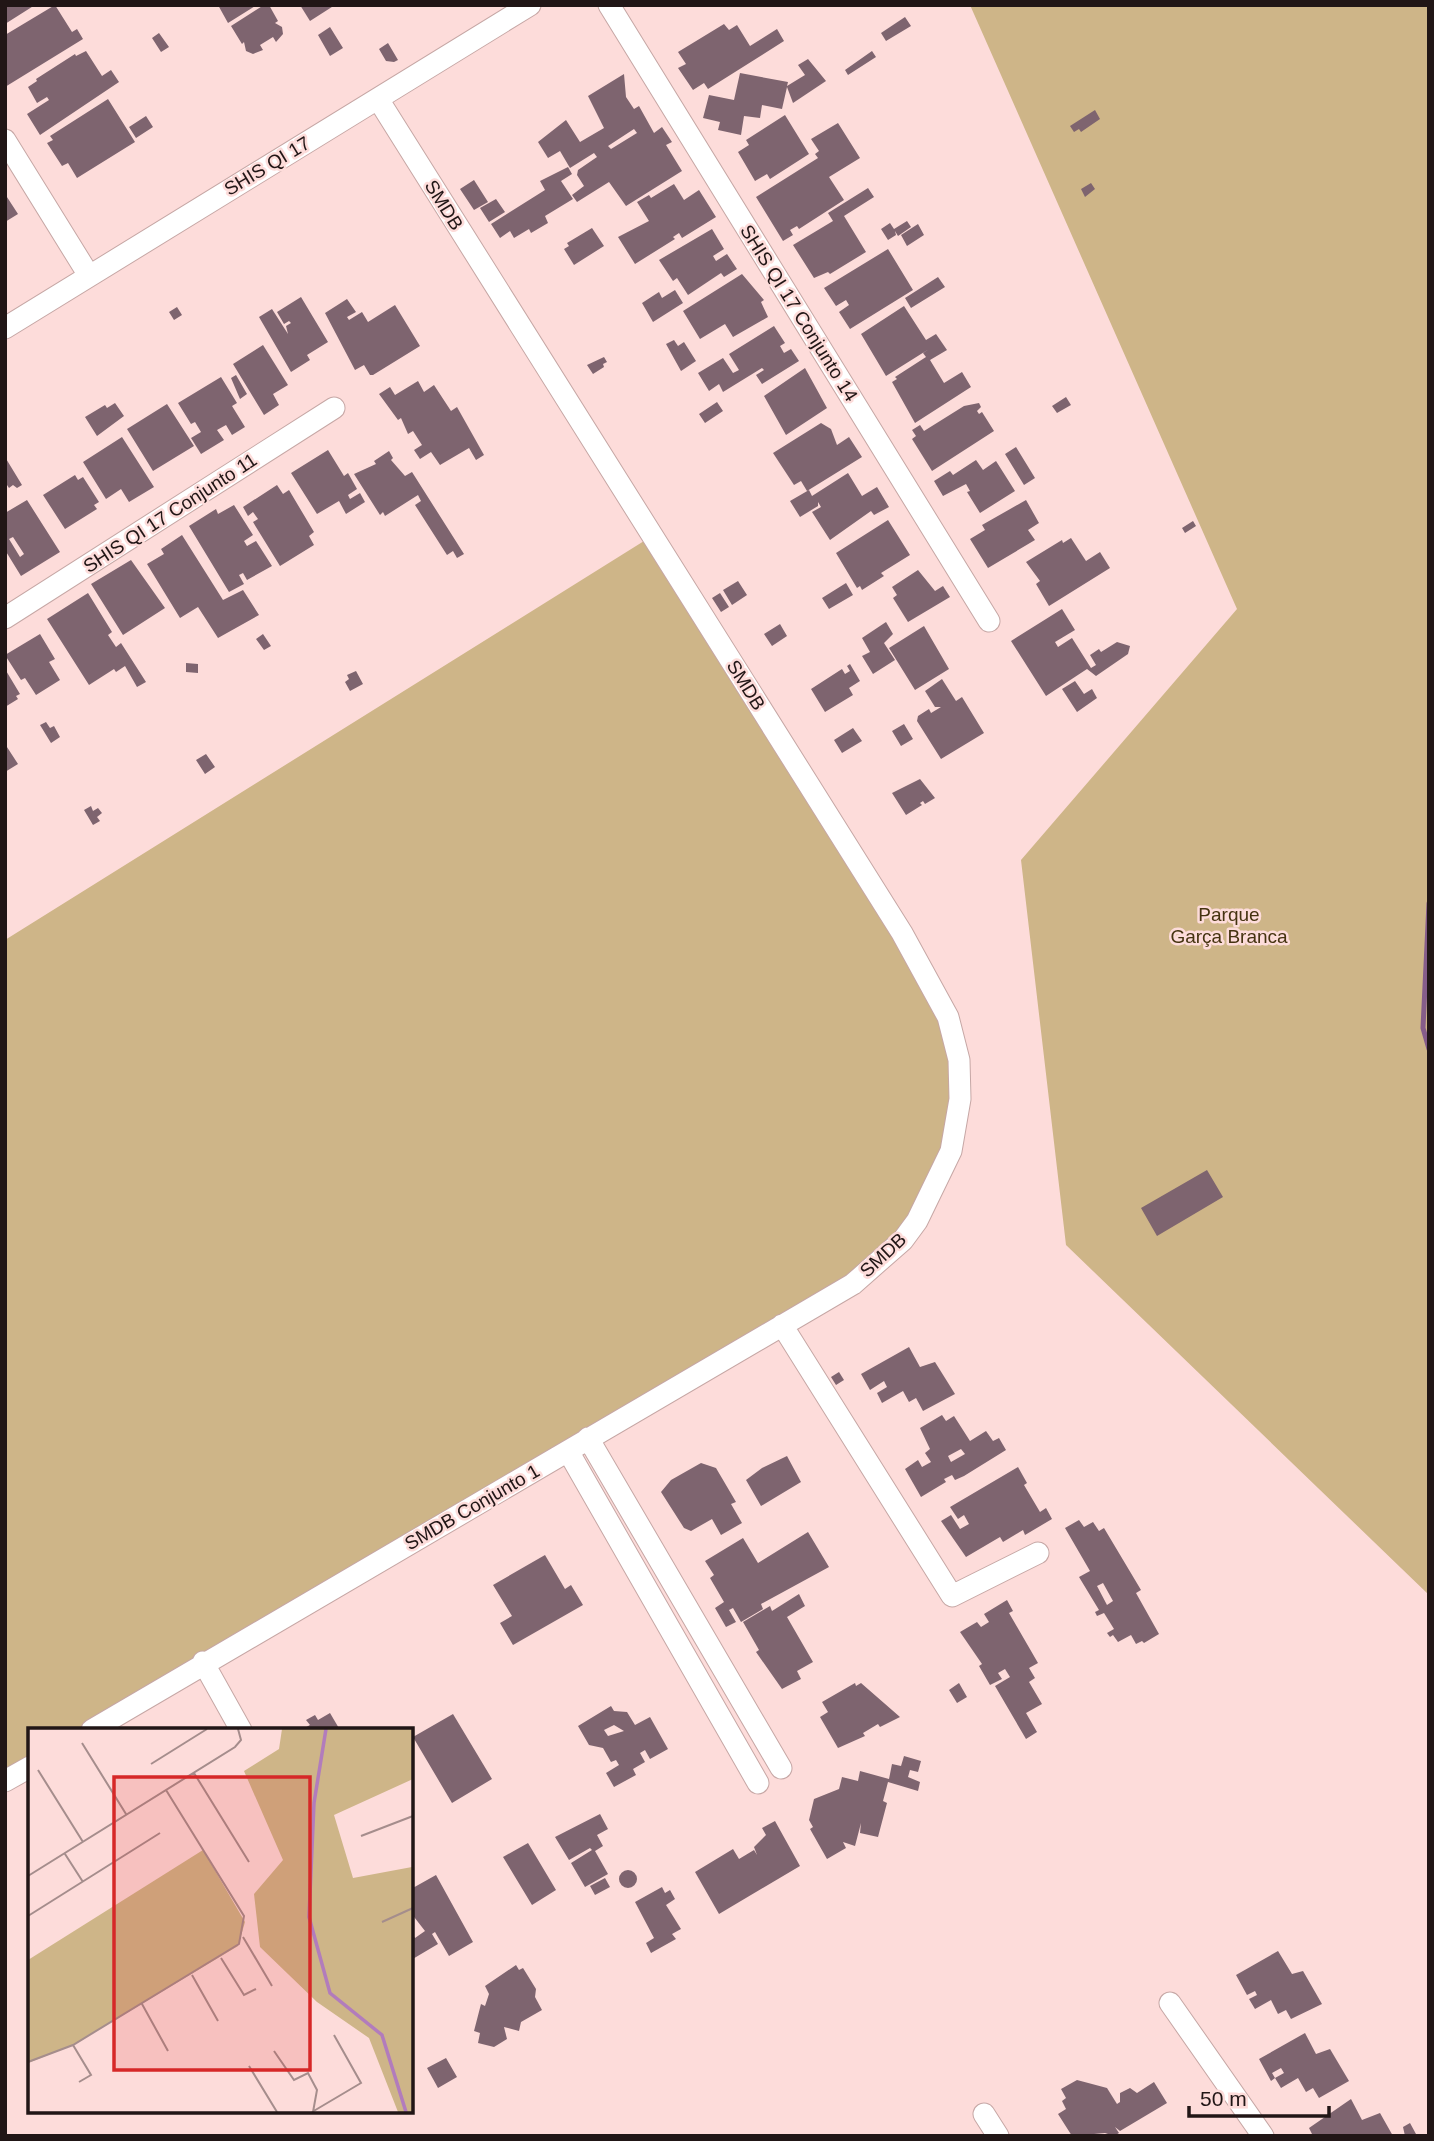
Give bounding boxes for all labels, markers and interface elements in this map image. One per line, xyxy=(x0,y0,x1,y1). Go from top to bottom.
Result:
street label: SHIS QI 17 xyxy=(220,132,314,200)
street label: SMDB xyxy=(421,176,467,234)
street label: SHIS QI 17 Conjunto 14 xyxy=(736,221,862,405)
street label: SHIS QI 17 Conjunto 11 xyxy=(79,449,261,577)
street label: SMDB xyxy=(723,656,769,714)
park label: Parque Garça Branca xyxy=(1170,904,1288,947)
street label: SMDB xyxy=(856,1229,910,1281)
street label: SMDB Conjunto 1 xyxy=(401,1460,543,1554)
inset map xyxy=(28,1728,413,2113)
scale bar xyxy=(1189,2074,1329,2118)
text: 50 m xyxy=(1200,2087,1247,2110)

